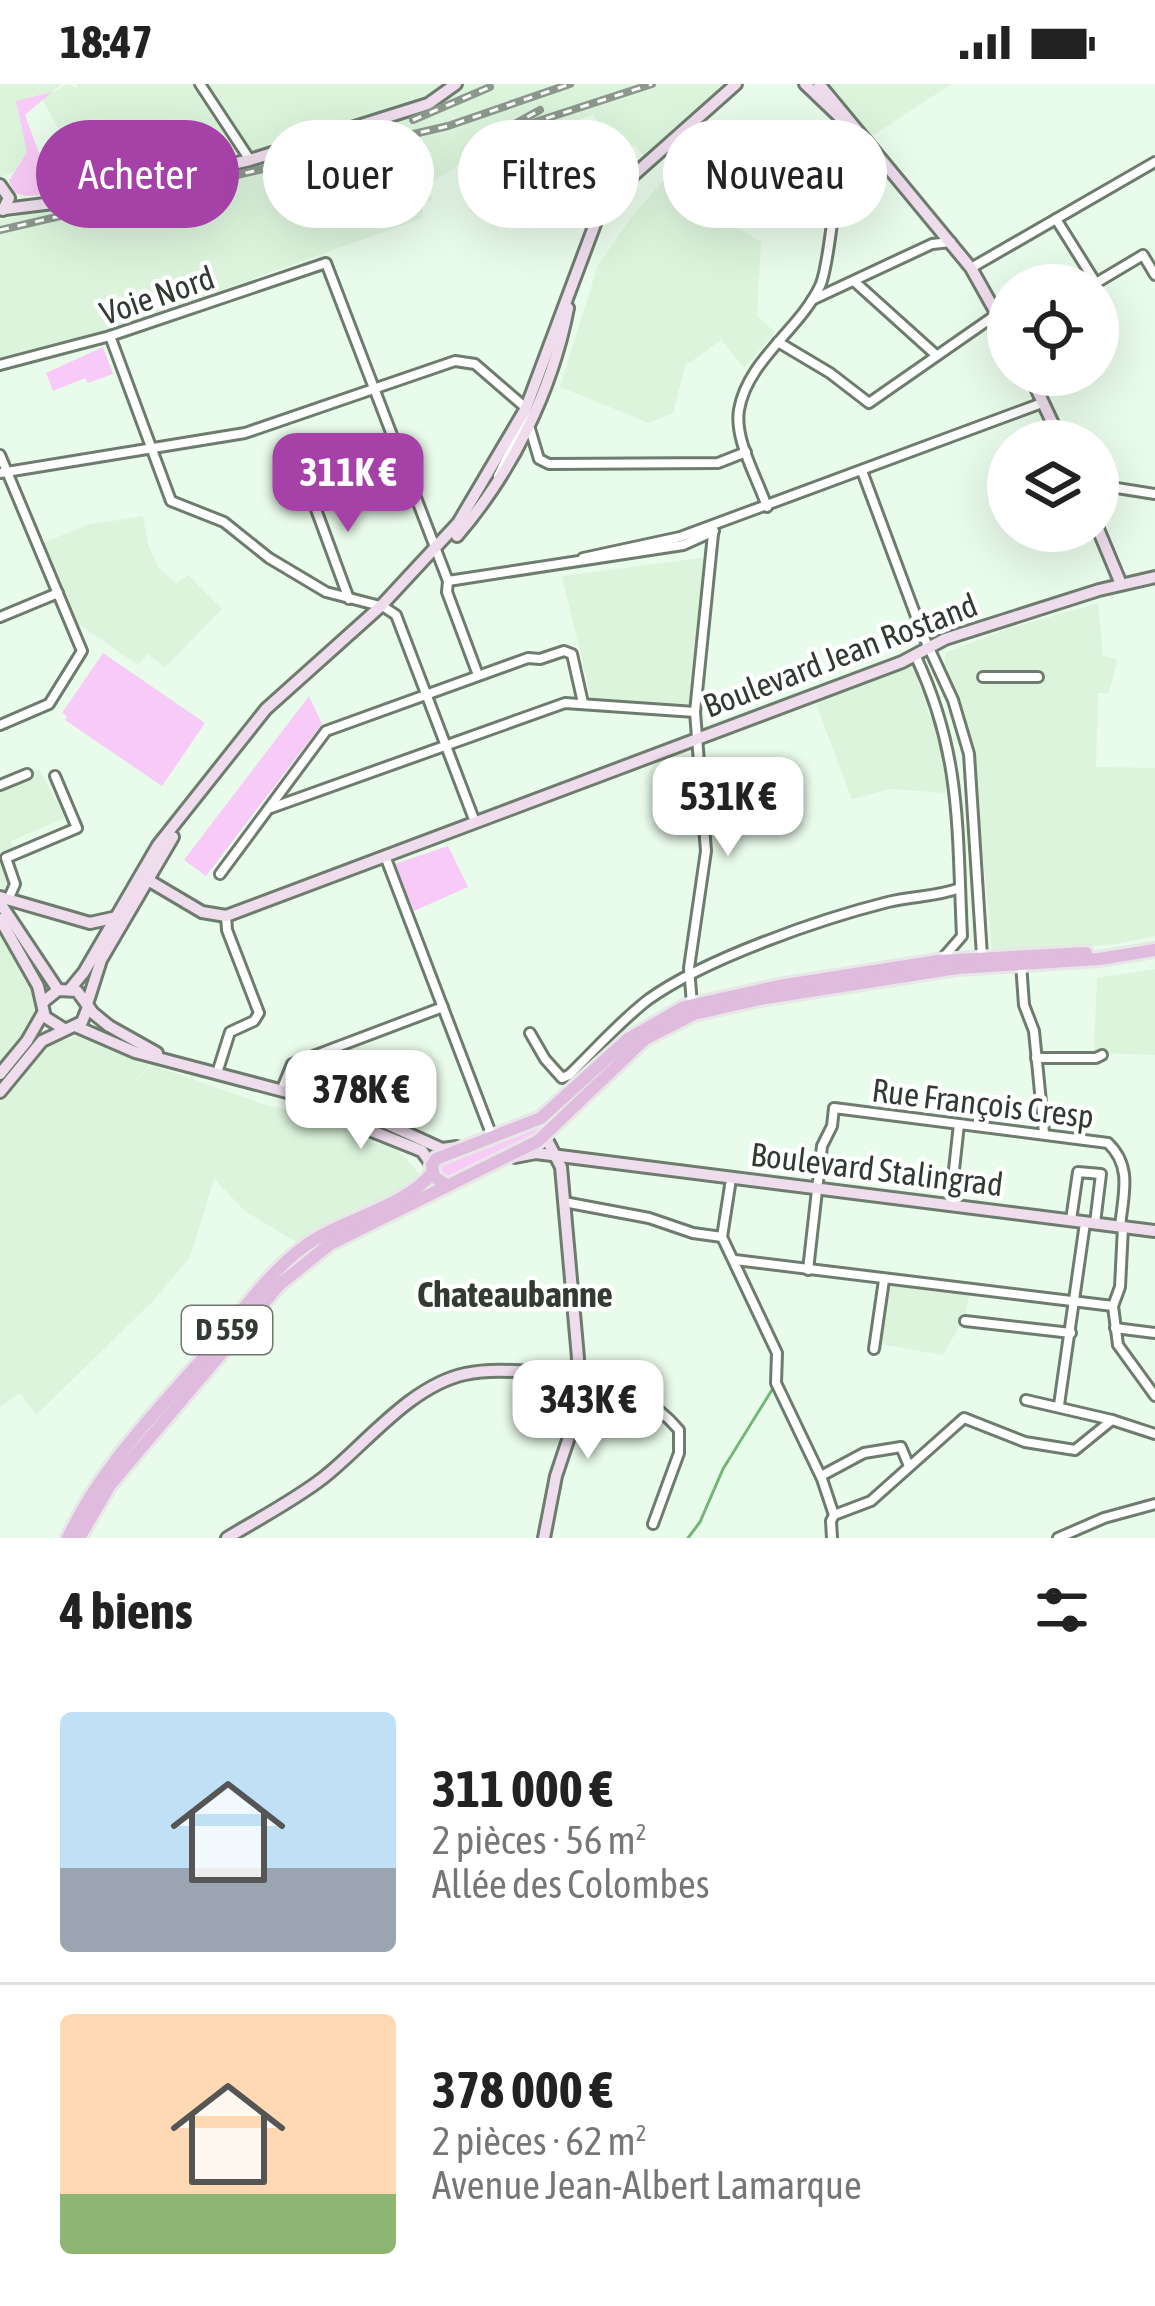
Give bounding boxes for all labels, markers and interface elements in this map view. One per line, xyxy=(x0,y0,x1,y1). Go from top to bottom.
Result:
text: 18:47 xyxy=(60,16,153,68)
chip: Acheter xyxy=(36,120,239,228)
chip: Louer xyxy=(263,120,434,228)
chip: Filtres xyxy=(458,120,639,228)
chip: Nouveau xyxy=(663,120,887,228)
street label: Voie Nord xyxy=(95,258,219,332)
map controls xyxy=(987,264,1119,552)
button: locate xyxy=(987,264,1119,396)
button: layers xyxy=(987,420,1119,552)
pin: 311K € xyxy=(250,433,446,535)
text: 311K € xyxy=(300,450,397,494)
street label: Boulevard Jean Rostand xyxy=(698,585,982,725)
pin: 531K € xyxy=(630,757,826,859)
text: 531K € xyxy=(680,774,777,818)
pin: 378K € xyxy=(263,1050,459,1152)
text: 378K € xyxy=(313,1067,410,1111)
street label: Rue François Cresp xyxy=(870,1071,1096,1135)
street label: Boulevard Stalingrad xyxy=(749,1135,1005,1203)
district label: Chateaubanne xyxy=(417,1273,613,1315)
road number: D 559 xyxy=(182,1306,272,1354)
pin: 343K € xyxy=(490,1360,686,1462)
text: 343K € xyxy=(540,1377,637,1421)
icon: filters xyxy=(1029,1577,1095,1643)
text: 4 biens xyxy=(60,1581,193,1640)
text: 311 000 € xyxy=(432,1759,613,1818)
icon: home xyxy=(156,1760,300,1904)
text: 2 pièces · 56 m² xyxy=(432,1818,647,1862)
text: Allée des Colombes xyxy=(432,1862,709,1906)
text: 378 000 € xyxy=(432,2060,613,2119)
icon: home xyxy=(156,2062,300,2206)
text: 2 pièces · 62 m² xyxy=(432,2119,647,2163)
text: Avenue Jean-Albert Lamarque xyxy=(432,2163,862,2207)

